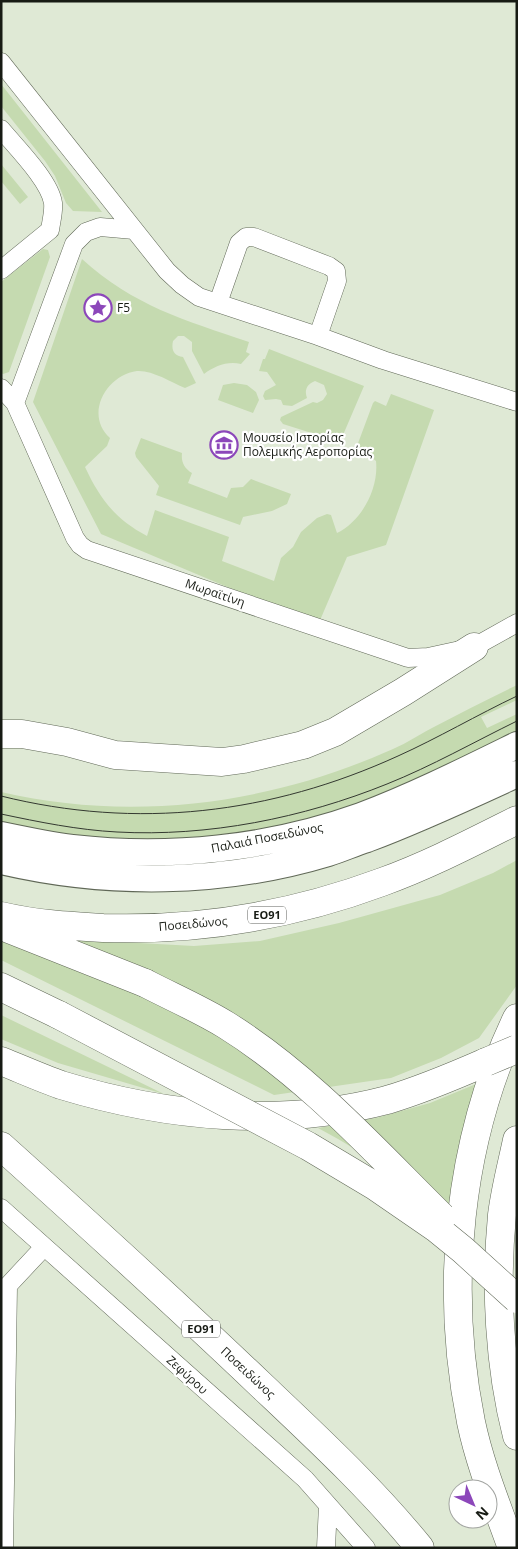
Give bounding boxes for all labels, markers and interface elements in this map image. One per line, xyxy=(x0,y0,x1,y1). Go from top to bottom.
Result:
place icon: F5 xyxy=(83,293,113,323)
place label: F5 xyxy=(117,299,130,316)
place label: Μουσείο Ιστορίας Πολεμικής Αεροπορίας xyxy=(243,429,373,460)
museum icon: Μουσείο Ιστορίας Πολεμικής Αεροπορίας xyxy=(209,430,239,460)
street label: Μωραϊτίνη xyxy=(183,574,247,611)
street label: Παλαιά Ποσειδώνος xyxy=(210,818,324,857)
road number: ΕΟ91 xyxy=(248,906,286,924)
street label: Ποσειδώνος xyxy=(158,912,228,935)
road number: ΕΟ91 xyxy=(182,1320,220,1338)
street label: Ποσειδώνος xyxy=(217,1343,280,1403)
street label: Ζεφύρου xyxy=(163,1351,212,1398)
north arrow xyxy=(448,1479,498,1529)
text: N xyxy=(472,1503,493,1525)

